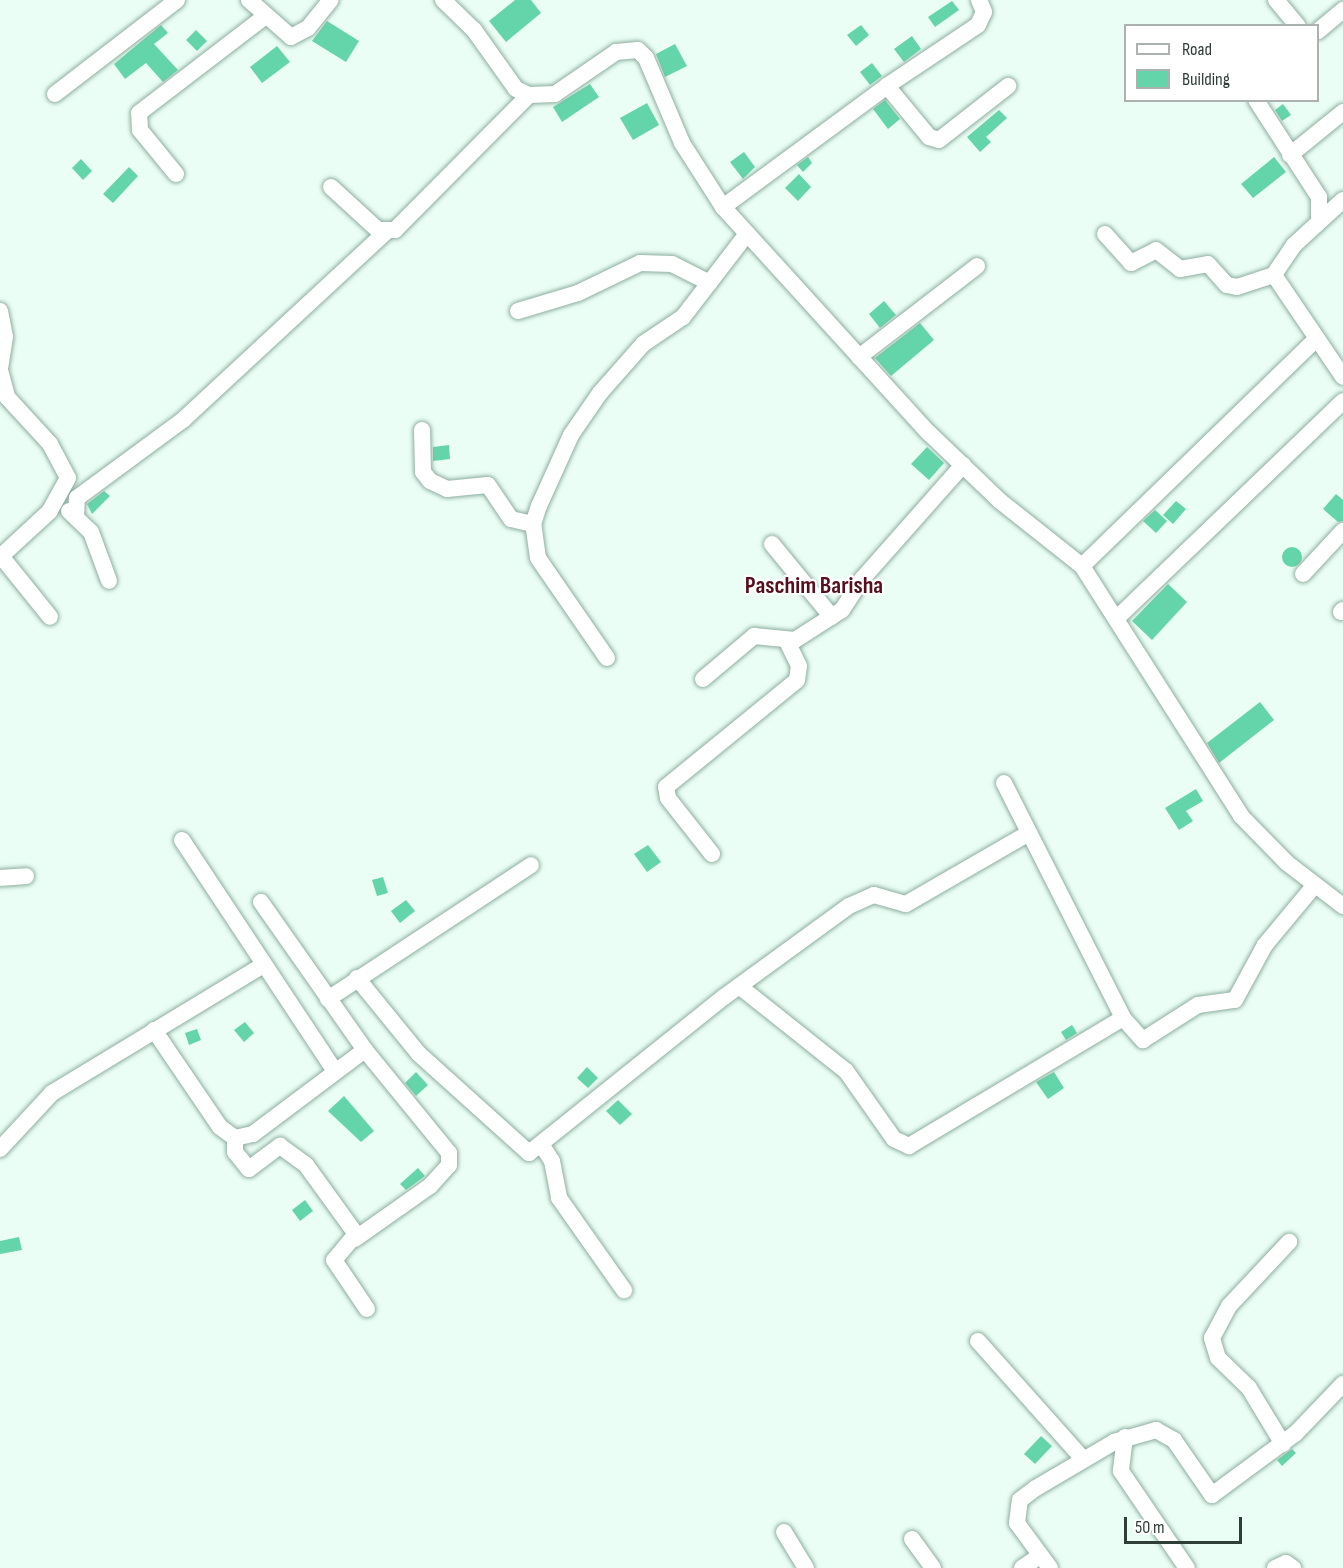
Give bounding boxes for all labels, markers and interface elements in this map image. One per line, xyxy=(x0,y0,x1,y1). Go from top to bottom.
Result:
legend xyxy=(1124,24,1319,102)
text: Road xyxy=(1182,39,1212,60)
text: Building xyxy=(1182,69,1230,90)
district label: Paschim Barisha xyxy=(745,572,883,600)
scale bar xyxy=(1127,1505,1246,1543)
text: 50 m xyxy=(1135,1517,1165,1538)

